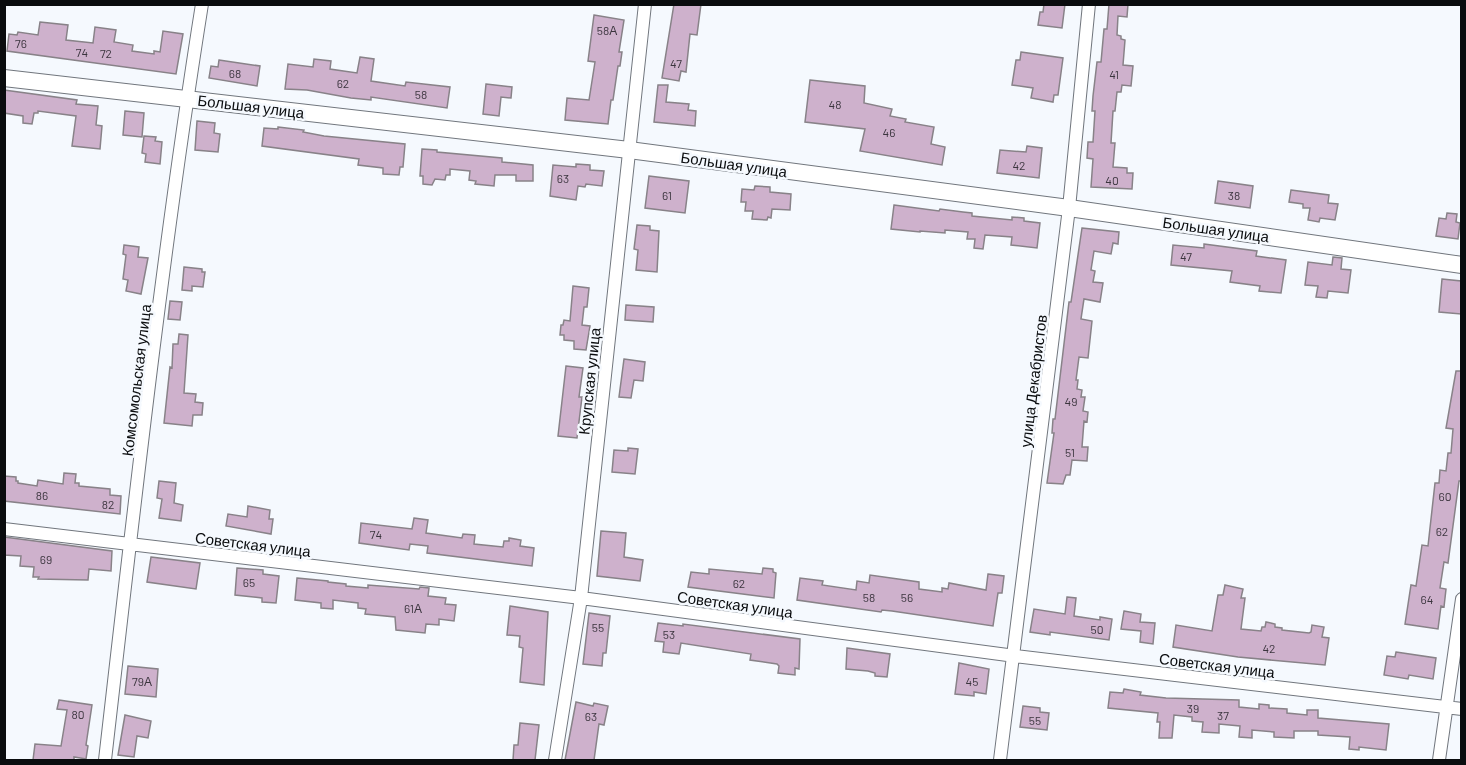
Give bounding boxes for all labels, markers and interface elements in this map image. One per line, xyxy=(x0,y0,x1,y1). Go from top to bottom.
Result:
house number: 58А xyxy=(597,23,617,37)
house number: 76 xyxy=(15,36,27,50)
house number: 74 xyxy=(76,45,88,59)
house number: 72 xyxy=(100,46,112,60)
house number: 47 xyxy=(670,56,682,70)
house number: 68 xyxy=(229,66,241,80)
house number: 41 xyxy=(1109,67,1119,81)
house number: 62 xyxy=(337,76,349,90)
house number: 58 xyxy=(415,87,427,101)
street label: Большая улица xyxy=(197,91,306,122)
house number: 48 xyxy=(829,97,841,111)
house number: 46 xyxy=(883,125,895,139)
street label: Большая улица xyxy=(680,148,789,180)
house number: 42 xyxy=(1012,158,1026,172)
house number: 63 xyxy=(557,171,569,185)
house number: 40 xyxy=(1105,173,1119,187)
house number: 61 xyxy=(662,188,672,202)
house number: 38 xyxy=(1228,188,1240,202)
street label: Большая улица xyxy=(1162,213,1271,245)
house number: 47 xyxy=(1180,249,1192,263)
street label: Комсомольская улица xyxy=(118,302,154,457)
street label: улица Декабристов xyxy=(1016,313,1050,448)
street label: Крупская улица xyxy=(574,326,604,435)
house number: 49 xyxy=(1065,394,1077,408)
house number: 51 xyxy=(1065,445,1075,459)
house number: 86 xyxy=(36,488,48,502)
house number: 60 xyxy=(1439,489,1451,503)
house number: 82 xyxy=(102,497,114,511)
house number: 62 xyxy=(1436,524,1448,538)
house number: 74 xyxy=(370,527,382,541)
street label: Советская улица xyxy=(194,528,313,560)
house number: 69 xyxy=(40,552,52,566)
house number: 65 xyxy=(243,575,255,589)
house number: 62 xyxy=(733,576,745,590)
street label: Советская улица xyxy=(676,587,795,621)
house number: 58 xyxy=(863,590,875,604)
house number: 56 xyxy=(901,590,913,604)
house number: 64 xyxy=(1421,592,1433,606)
house number: 61А xyxy=(404,601,422,615)
house number: 55 xyxy=(592,620,604,634)
house number: 50 xyxy=(1091,622,1103,636)
house number: 53 xyxy=(663,627,675,641)
house number: 42 xyxy=(1262,641,1276,655)
street label: Советская улица xyxy=(1158,649,1277,681)
house number: 79А xyxy=(132,674,152,688)
house number: 45 xyxy=(966,674,978,688)
house number: 39 xyxy=(1187,701,1199,715)
house number: 80 xyxy=(71,707,85,721)
house number: 37 xyxy=(1217,708,1229,722)
house number: 63 xyxy=(585,709,597,723)
house number: 55 xyxy=(1029,713,1041,727)

